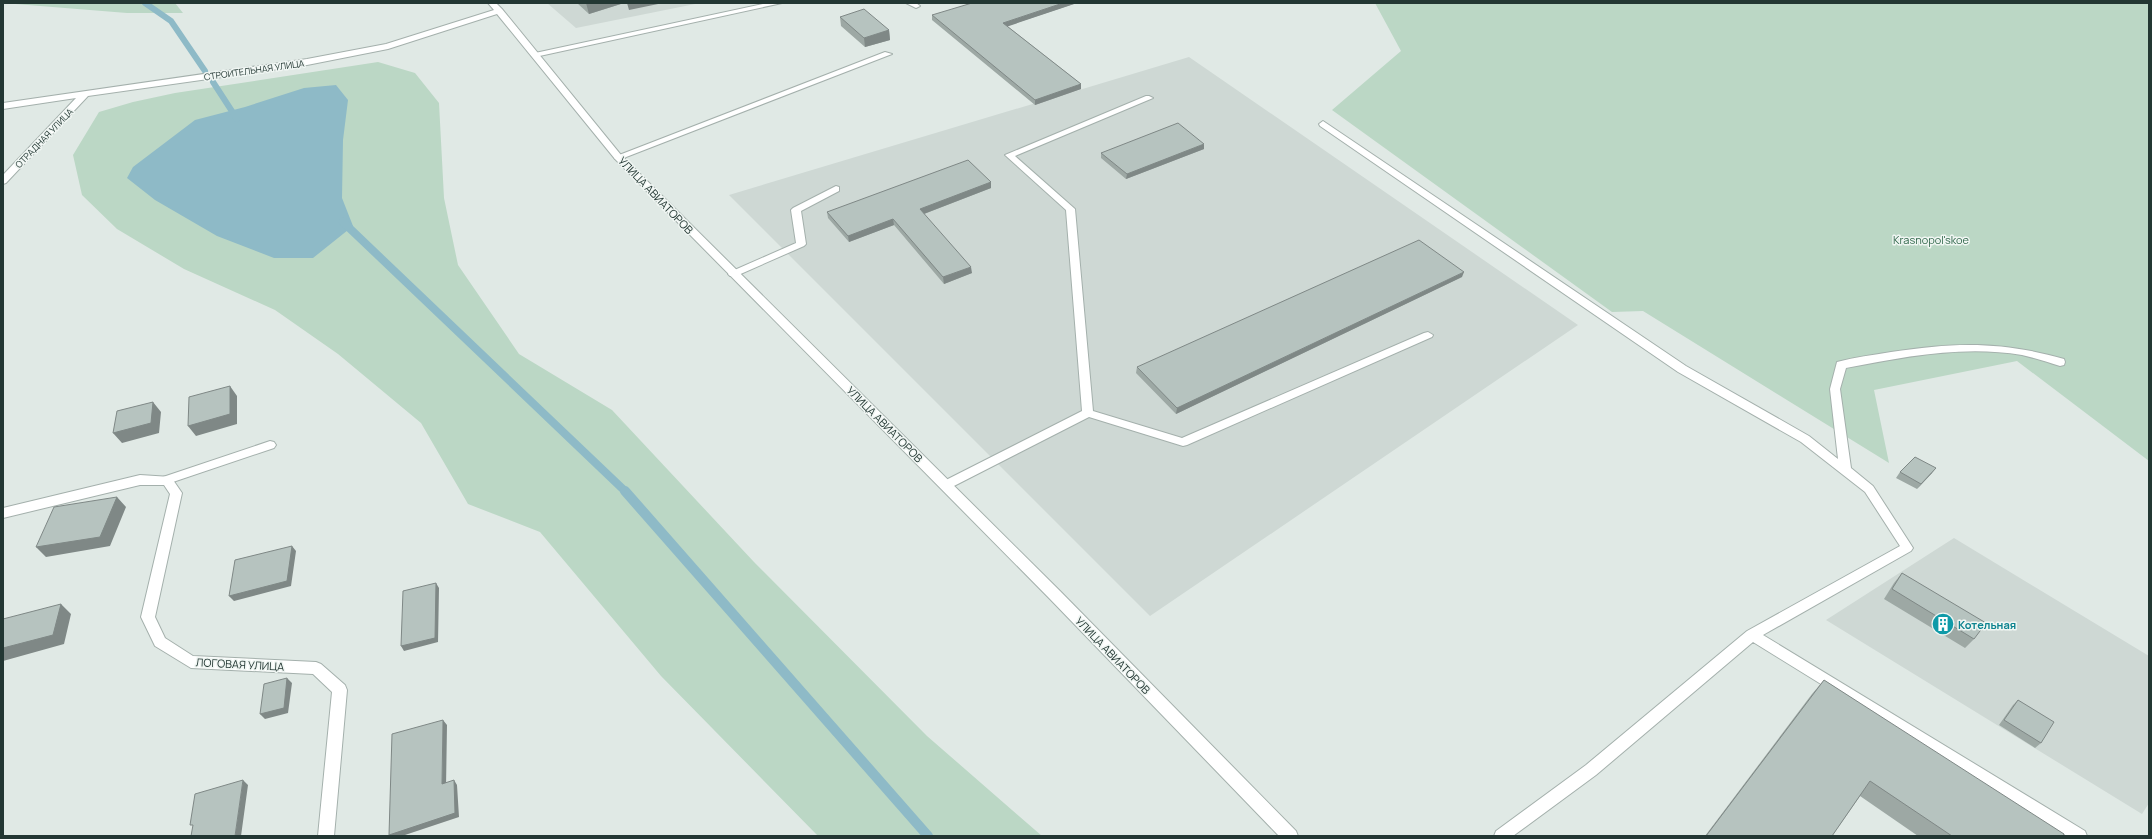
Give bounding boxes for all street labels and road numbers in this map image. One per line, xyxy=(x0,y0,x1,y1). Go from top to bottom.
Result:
street label: СТРОИТЕЛЬНАЯ УЛИЦА xyxy=(203,56,305,83)
street label: ОТРАДНАЯ УЛИЦА xyxy=(12,105,76,171)
street label: УЛИЦА АВИАТОРОВ xyxy=(615,153,697,237)
street label: УЛИЦА АВИАТОРОВ xyxy=(844,383,926,465)
street label: УЛИЦА АВИАТОРОВ xyxy=(1072,613,1154,697)
street label: ЛОГОВАЯ УЛИЦА xyxy=(195,654,285,674)

